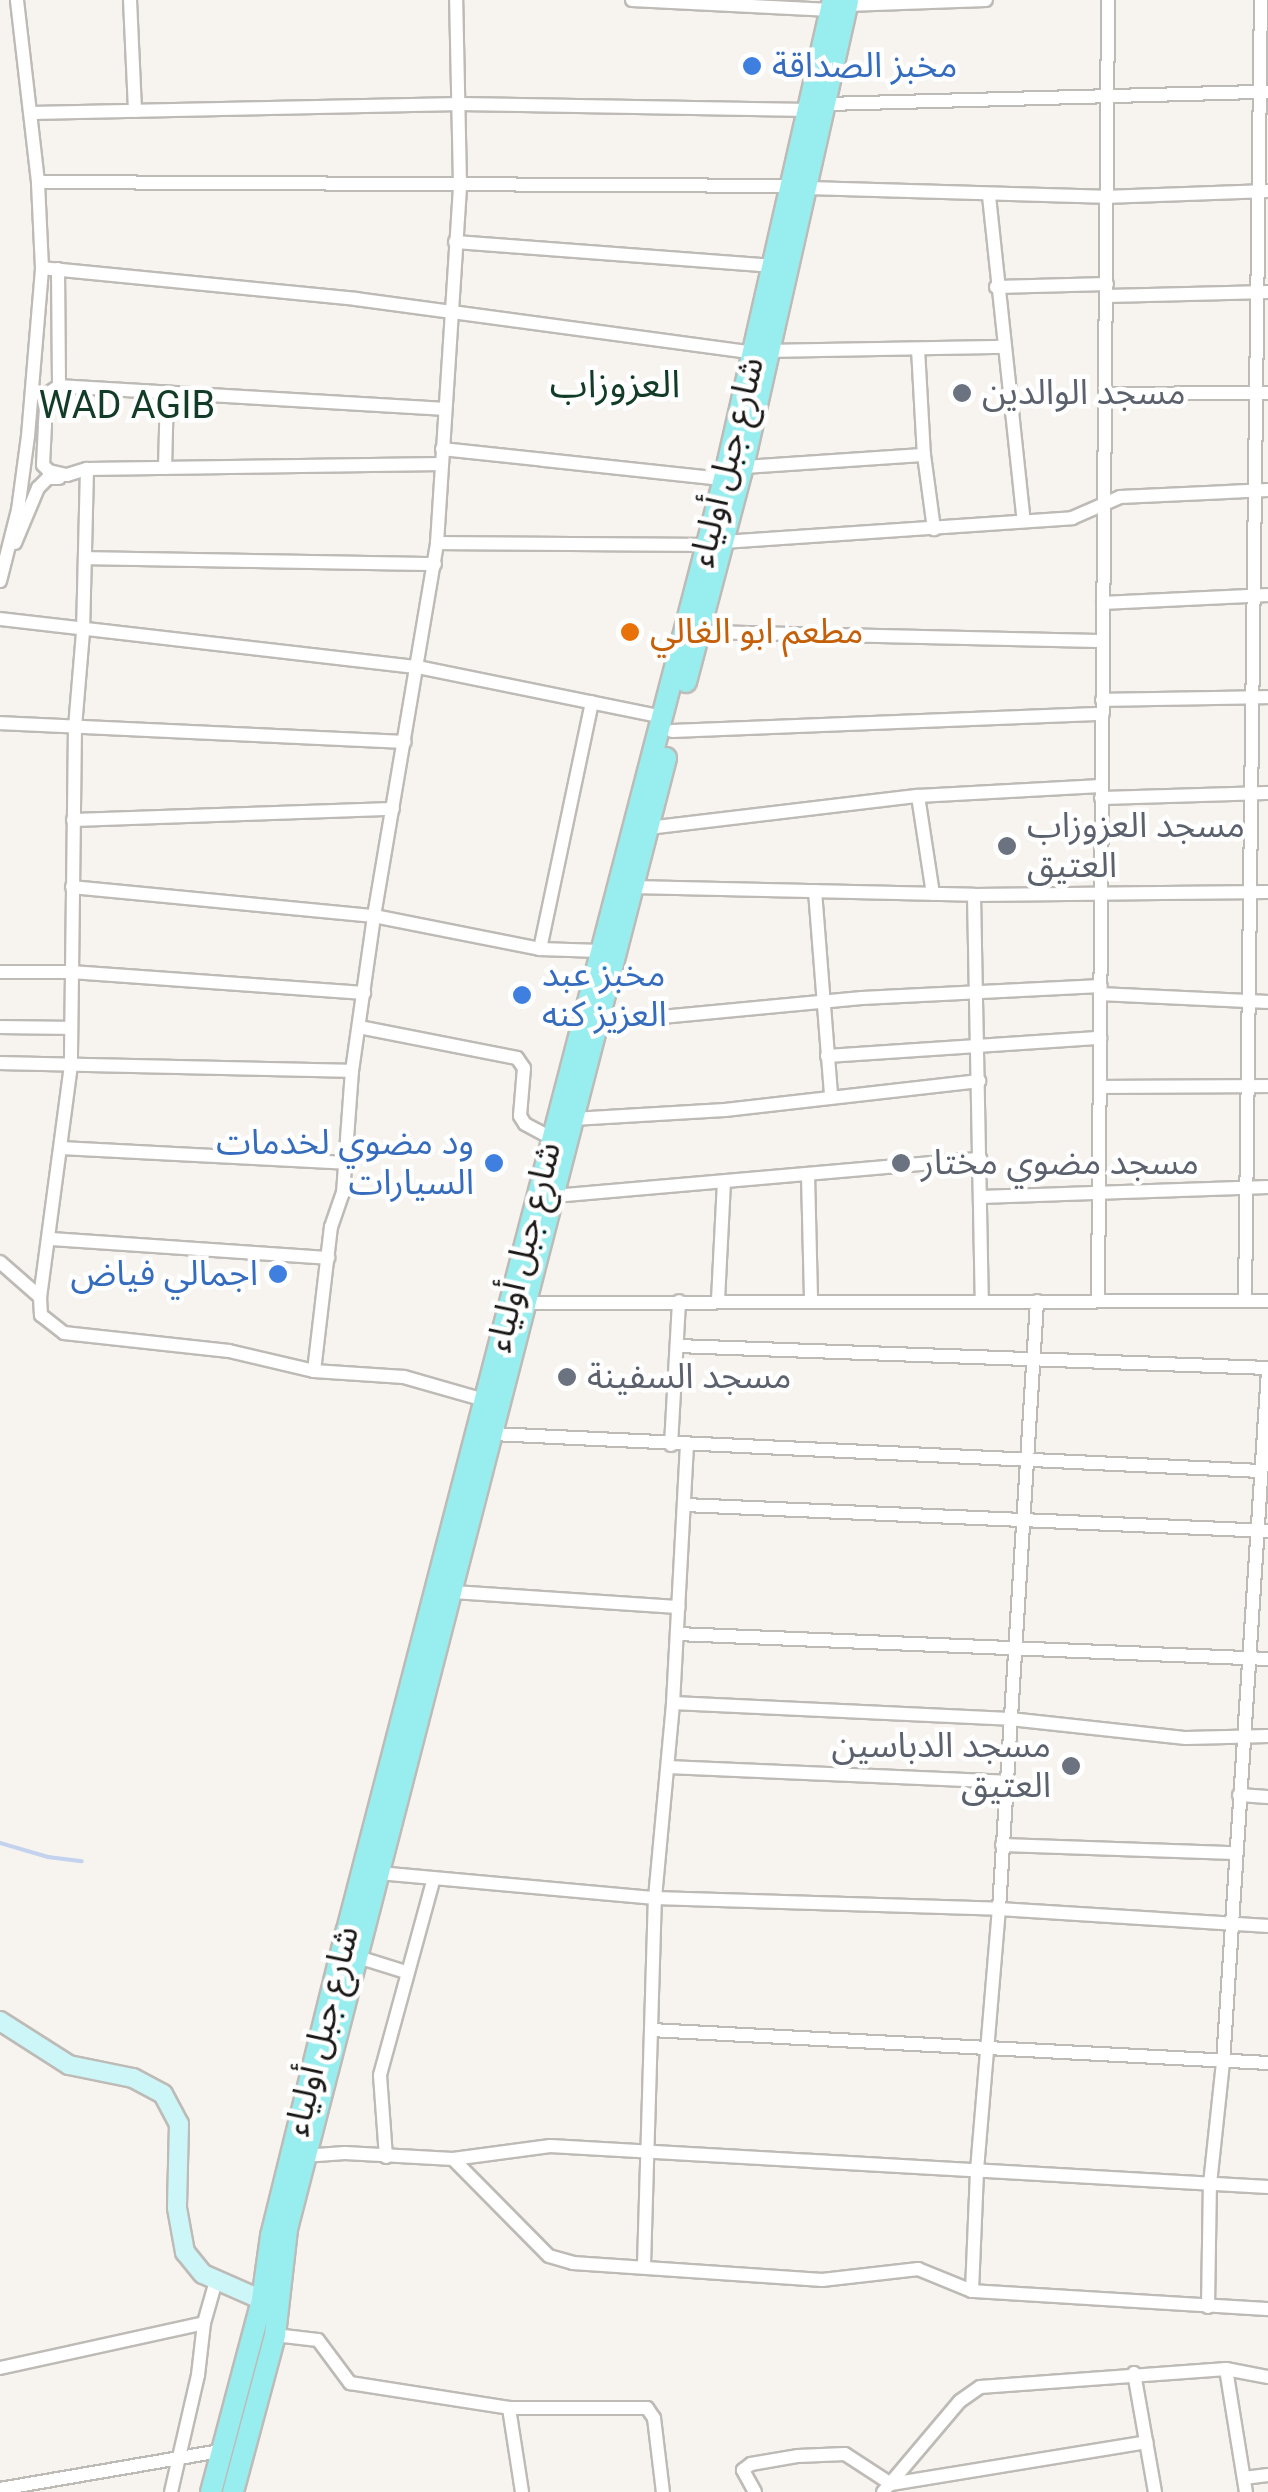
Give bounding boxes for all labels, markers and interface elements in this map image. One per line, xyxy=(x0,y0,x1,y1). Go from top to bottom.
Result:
place label: مخبز الصداقة xyxy=(772,45,957,87)
marker: مخبز الصداقة xyxy=(741,55,763,77)
street label: شارع جبل أولياء xyxy=(681,353,773,571)
district label: العزوزاب xyxy=(550,362,680,408)
place label: مسجد الوالدين xyxy=(982,372,1186,414)
marker: مسجد الوالدين xyxy=(951,382,973,404)
district label: WAD AGIB xyxy=(29,383,225,429)
place label: مطعم ابو الغالي xyxy=(650,611,863,653)
marker: مطعم ابو الغالي xyxy=(619,621,641,643)
place label: مسجد العزوزاب العتيق xyxy=(1027,805,1245,887)
marker: مسجد العزوزاب العتيق xyxy=(996,835,1018,857)
place label: مخبز عبد العزيز كنه xyxy=(542,954,667,1036)
marker: مخبز عبد العزيز كنه xyxy=(511,984,533,1006)
place label: ود مضوي لخدمات السيارات xyxy=(216,1122,474,1204)
street label: شارع جبل أولياء xyxy=(478,1138,570,1356)
place label: مسجد مضوي مختار xyxy=(921,1142,1199,1184)
marker: ود مضوي لخدمات السيارات xyxy=(483,1152,505,1174)
marker: مسجد مضوي مختار xyxy=(890,1152,912,1174)
place label: اجمالي فياض xyxy=(71,1253,258,1295)
marker: اجمالي فياض xyxy=(267,1263,289,1285)
place label: مسجد السفينة xyxy=(587,1356,791,1398)
marker: مسجد السفينة xyxy=(556,1366,578,1388)
place label: مسجد الدباسين العتيق xyxy=(832,1725,1051,1807)
marker: مسجد الدباسين العتيق xyxy=(1060,1755,1082,1777)
street label: شارع جبل أولياء xyxy=(276,1922,368,2140)

